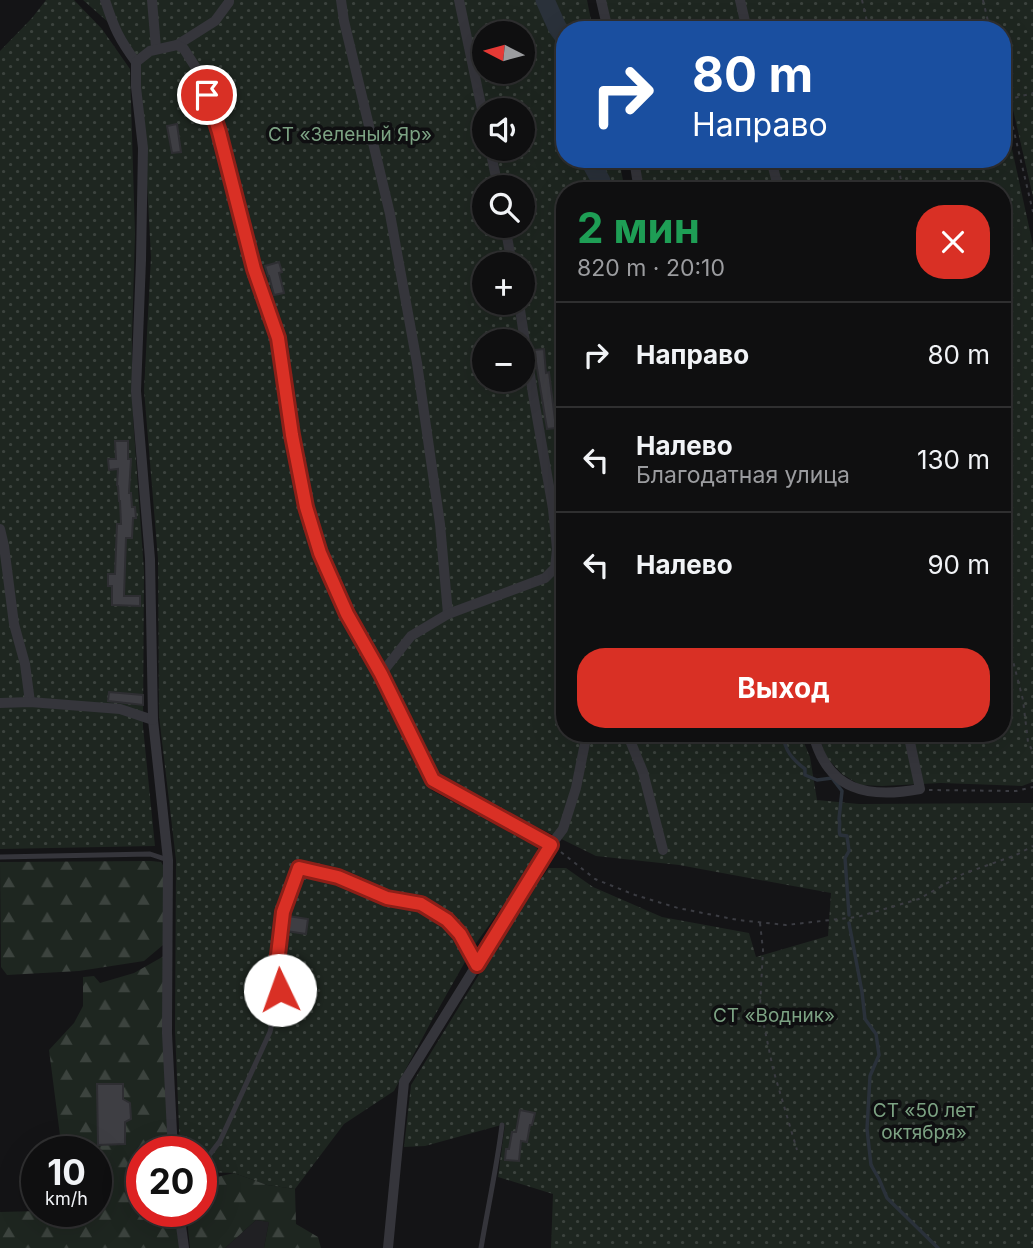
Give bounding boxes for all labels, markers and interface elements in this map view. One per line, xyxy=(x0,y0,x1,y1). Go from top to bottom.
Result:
north arrow xyxy=(472,21,536,84)
map controls xyxy=(472,21,535,392)
text: 80 m xyxy=(692,45,813,104)
icon: right xyxy=(577,49,668,140)
pin xyxy=(177,65,237,125)
icon: arrive xyxy=(188,76,226,114)
button: sound xyxy=(472,98,535,161)
text: Направо xyxy=(692,105,828,144)
park label: СТ «Зеленый Яр» xyxy=(268,123,432,146)
button: search xyxy=(472,175,535,238)
text: 2 мин xyxy=(577,202,700,253)
button: close xyxy=(916,205,990,279)
button: + xyxy=(472,252,535,315)
text: 820 m · 20:10 xyxy=(577,254,725,282)
button: − xyxy=(472,329,535,392)
icon: right xyxy=(577,336,615,374)
text: Направо xyxy=(636,339,749,370)
text: 80 m xyxy=(927,339,990,370)
text: Налево xyxy=(636,430,733,461)
icon: left xyxy=(577,441,615,479)
text: 130 m xyxy=(917,444,990,475)
text: Благодатная улица xyxy=(636,461,850,489)
icon: left xyxy=(577,546,615,584)
text: Налево xyxy=(636,549,733,580)
text: 90 m xyxy=(927,549,990,580)
button: Выход xyxy=(577,648,990,728)
position arrow xyxy=(243,953,317,1027)
park label: СТ «Водник» xyxy=(713,1004,835,1027)
park label: СТ «50 лет октября» xyxy=(873,1099,975,1144)
speed limit sign: 20 xyxy=(126,1136,217,1227)
text: 10 xyxy=(47,1151,86,1193)
text: km/h xyxy=(45,1188,88,1209)

